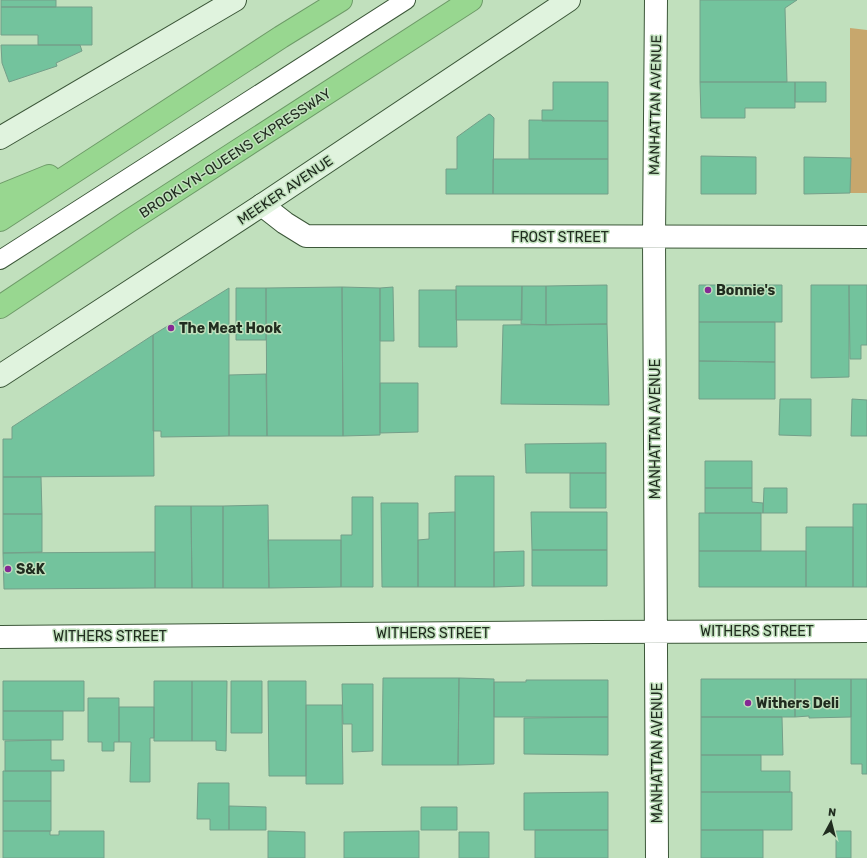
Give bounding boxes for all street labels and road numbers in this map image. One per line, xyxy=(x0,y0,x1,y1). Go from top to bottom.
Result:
street label: MANHATTAN AVENUE xyxy=(646,35,665,175)
street label: BROOKLYN-QUEENS EXPRESSWAY xyxy=(136,85,334,222)
street label: MEEKER AVENUE xyxy=(234,152,336,229)
street label: FROST STREET xyxy=(511,229,609,246)
street label: MANHATTAN AVENUE xyxy=(647,359,664,499)
street label: WITHERS STREET xyxy=(700,623,814,640)
street label: WITHERS STREET xyxy=(376,625,490,642)
street label: WITHERS STREET xyxy=(53,628,167,645)
street label: MANHATTAN AVENUE xyxy=(649,683,666,823)

